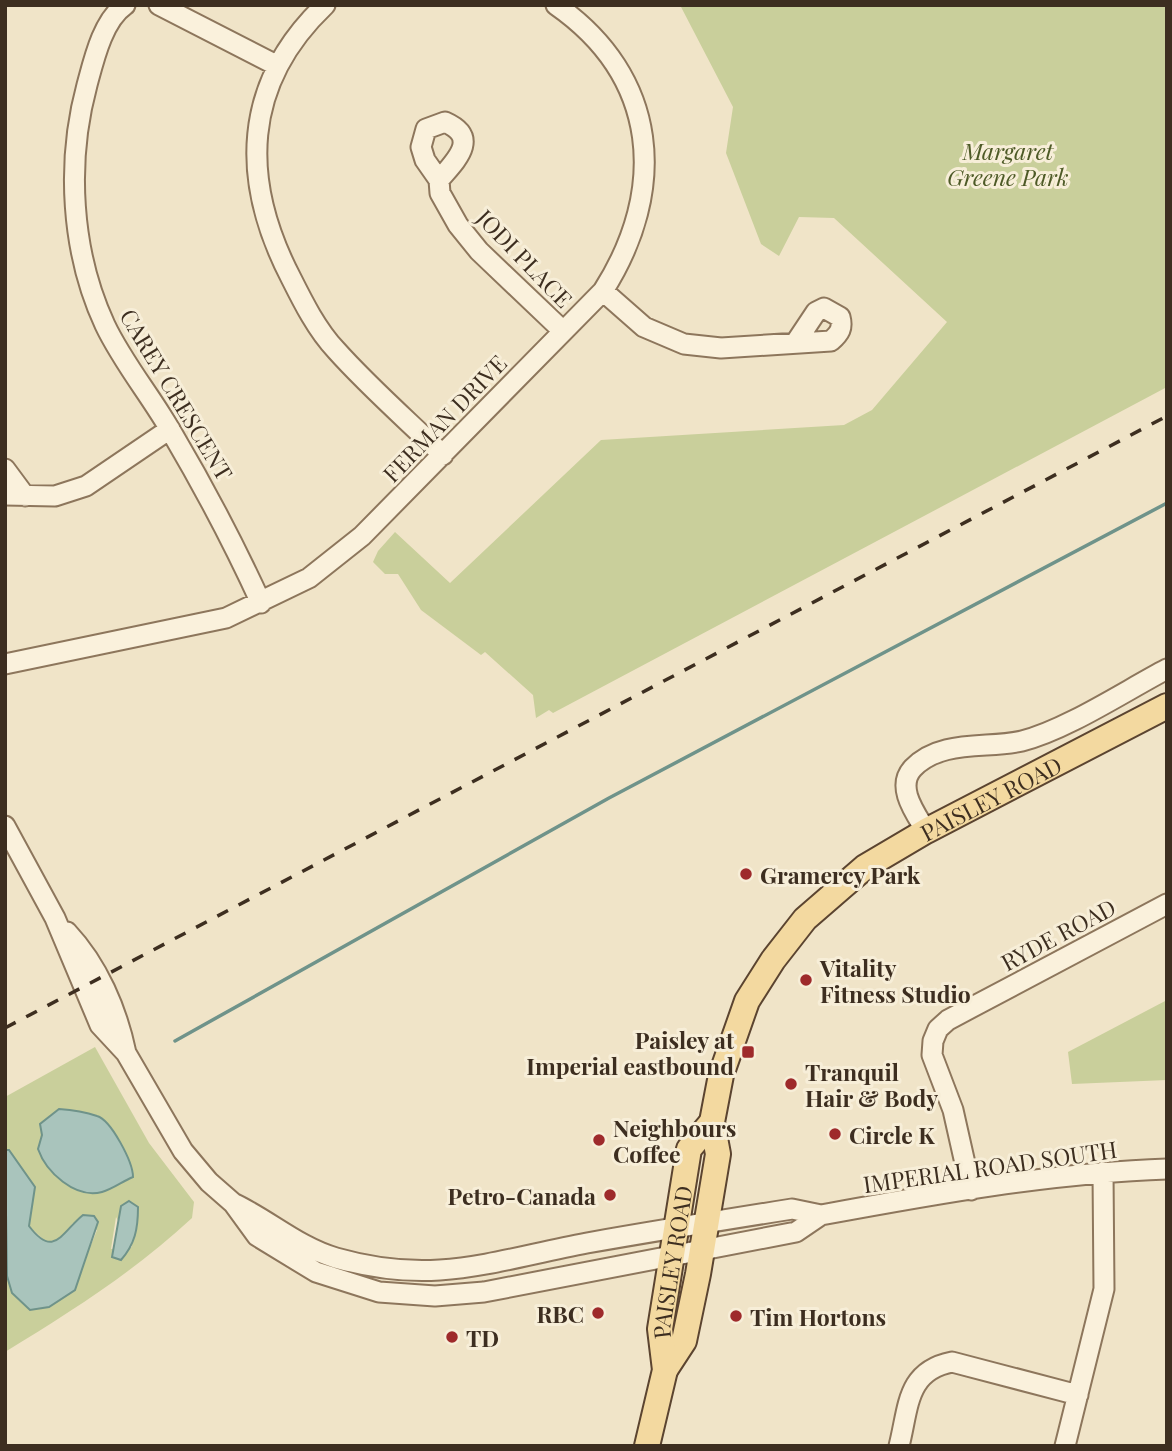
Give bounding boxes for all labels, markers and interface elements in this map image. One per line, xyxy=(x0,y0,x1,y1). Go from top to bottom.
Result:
park label: Margaret Greene Park xyxy=(947,135,1069,192)
street label: JODI PLACE xyxy=(470,201,580,314)
street label: CAREY CRESCENT xyxy=(114,303,240,485)
street label: FERMAN DRIVE xyxy=(375,348,513,488)
street label: PAISLEY ROAD xyxy=(914,748,1066,847)
place label: Gramercy Park xyxy=(760,859,921,890)
marker: Gramercy Park xyxy=(738,866,754,882)
street label: RYDE ROAD xyxy=(995,891,1121,977)
place label: Vitality Fitness Studio xyxy=(819,952,971,1009)
marker: Vitality Fitness Studio xyxy=(798,972,814,988)
place label: Paisley at Imperial eastbound xyxy=(526,1024,735,1081)
marker: Paisley at Imperial eastbound xyxy=(740,1044,756,1060)
place label: Tranquil Hair & Body xyxy=(805,1056,938,1113)
marker: Tranquil Hair & Body xyxy=(783,1076,799,1092)
place label: Neighbours Coffee xyxy=(613,1112,736,1169)
place label: Circle K xyxy=(849,1119,935,1150)
marker: Circle K xyxy=(827,1126,843,1142)
marker: Neighbours Coffee xyxy=(591,1132,607,1148)
street label: IMPERIAL ROAD SOUTH xyxy=(861,1133,1119,1199)
place label: Petro-Canada xyxy=(448,1180,596,1211)
street label: PAISLEY ROAD xyxy=(644,1183,698,1341)
marker: Petro-Canada xyxy=(602,1187,618,1203)
place label: RBC xyxy=(536,1298,584,1329)
place label: Tim Hortons xyxy=(750,1301,886,1332)
marker: RBC xyxy=(590,1305,606,1321)
marker: Tim Hortons xyxy=(728,1308,744,1324)
place label: TD xyxy=(466,1322,499,1353)
marker: TD xyxy=(444,1329,460,1345)

